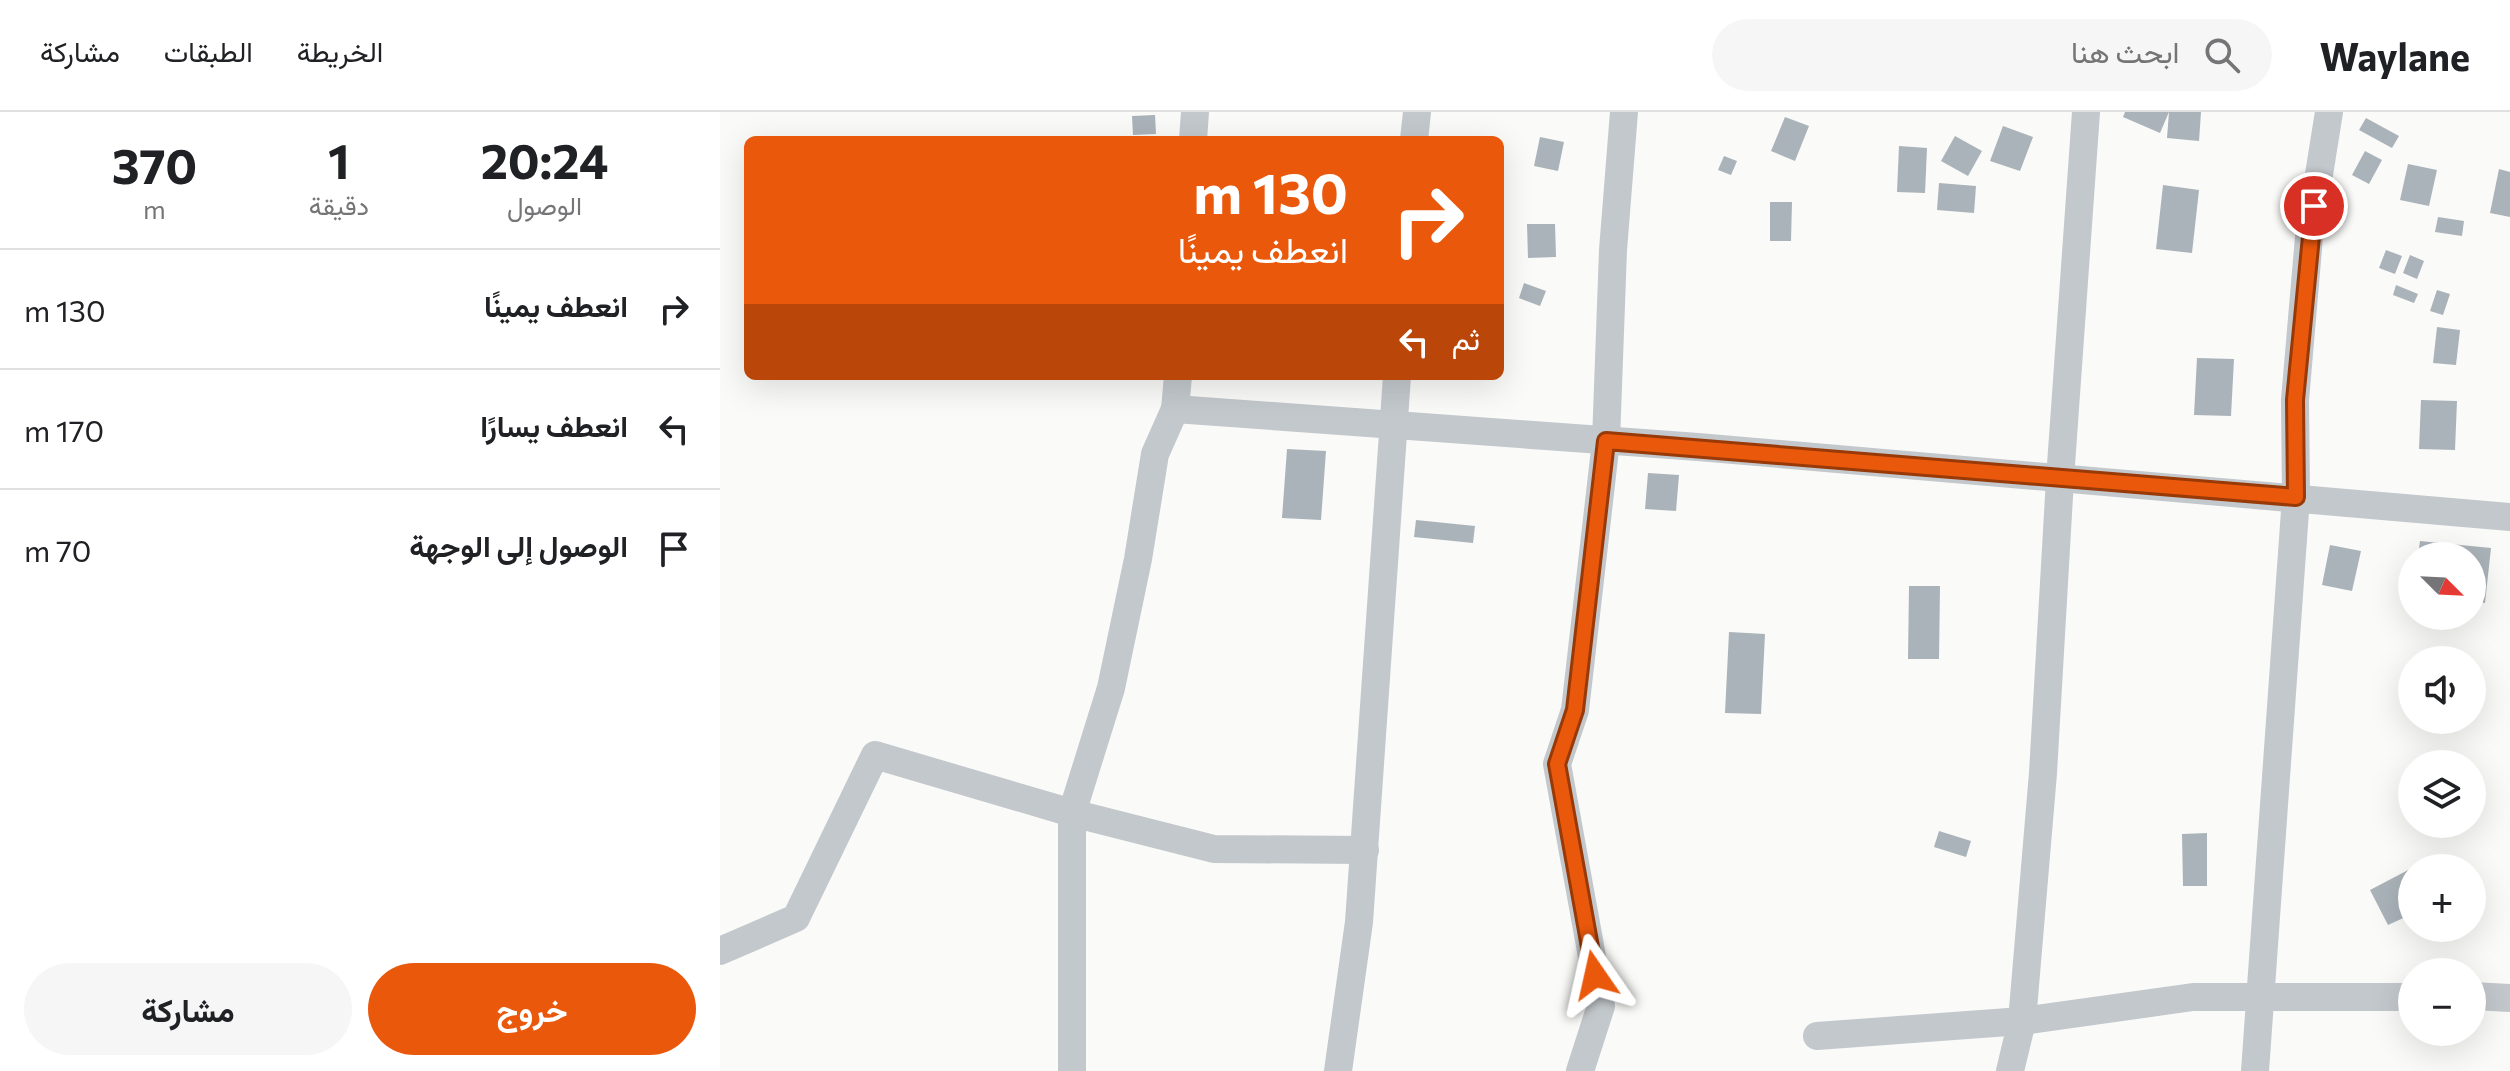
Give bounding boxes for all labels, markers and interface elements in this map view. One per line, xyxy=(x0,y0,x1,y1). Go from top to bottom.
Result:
search box xyxy=(1712,19,2272,91)
text: ابحث هنا xyxy=(2071,32,2180,69)
text: Waylane xyxy=(2320,32,2470,79)
icon: search xyxy=(2200,33,2244,77)
text: مشاركة xyxy=(40,34,120,68)
text: الطبقات xyxy=(164,34,253,68)
text: الخريطة xyxy=(297,34,383,68)
text: 1 xyxy=(328,130,350,189)
text: 20:24 xyxy=(481,130,608,189)
text: 370 xyxy=(112,135,197,194)
text: 130 m xyxy=(1193,157,1348,226)
icon: right xyxy=(1376,168,1480,272)
pin xyxy=(2280,172,2348,240)
icon: arrive xyxy=(2292,184,2336,228)
text: دقيقة xyxy=(309,189,369,220)
text: الوصول xyxy=(507,189,582,220)
text: m xyxy=(143,193,166,224)
text: انعطف يمينًا xyxy=(1178,226,1348,270)
text: انعطف يمينًا xyxy=(484,286,628,323)
icon: right xyxy=(652,287,696,331)
text: 130 m xyxy=(24,291,105,328)
text: ثم xyxy=(1452,319,1480,356)
icon: left xyxy=(1392,320,1436,364)
text: انعطف يسارًا xyxy=(480,406,628,443)
icon: left xyxy=(652,407,696,451)
text: 170 m xyxy=(24,411,104,448)
text: الوصول إلى الوجهة xyxy=(409,526,628,563)
icon: arrive xyxy=(652,527,696,571)
text: 70 m xyxy=(24,531,91,568)
north arrow xyxy=(2398,542,2486,630)
map controls xyxy=(2398,542,2486,1046)
button: sound xyxy=(2398,646,2486,734)
button: layers xyxy=(2398,750,2486,838)
button: + xyxy=(2398,854,2486,942)
position arrow xyxy=(1553,933,1637,1017)
button: − xyxy=(2398,958,2486,1046)
button: مشاركة xyxy=(24,963,352,1055)
button: خروج xyxy=(368,963,696,1055)

